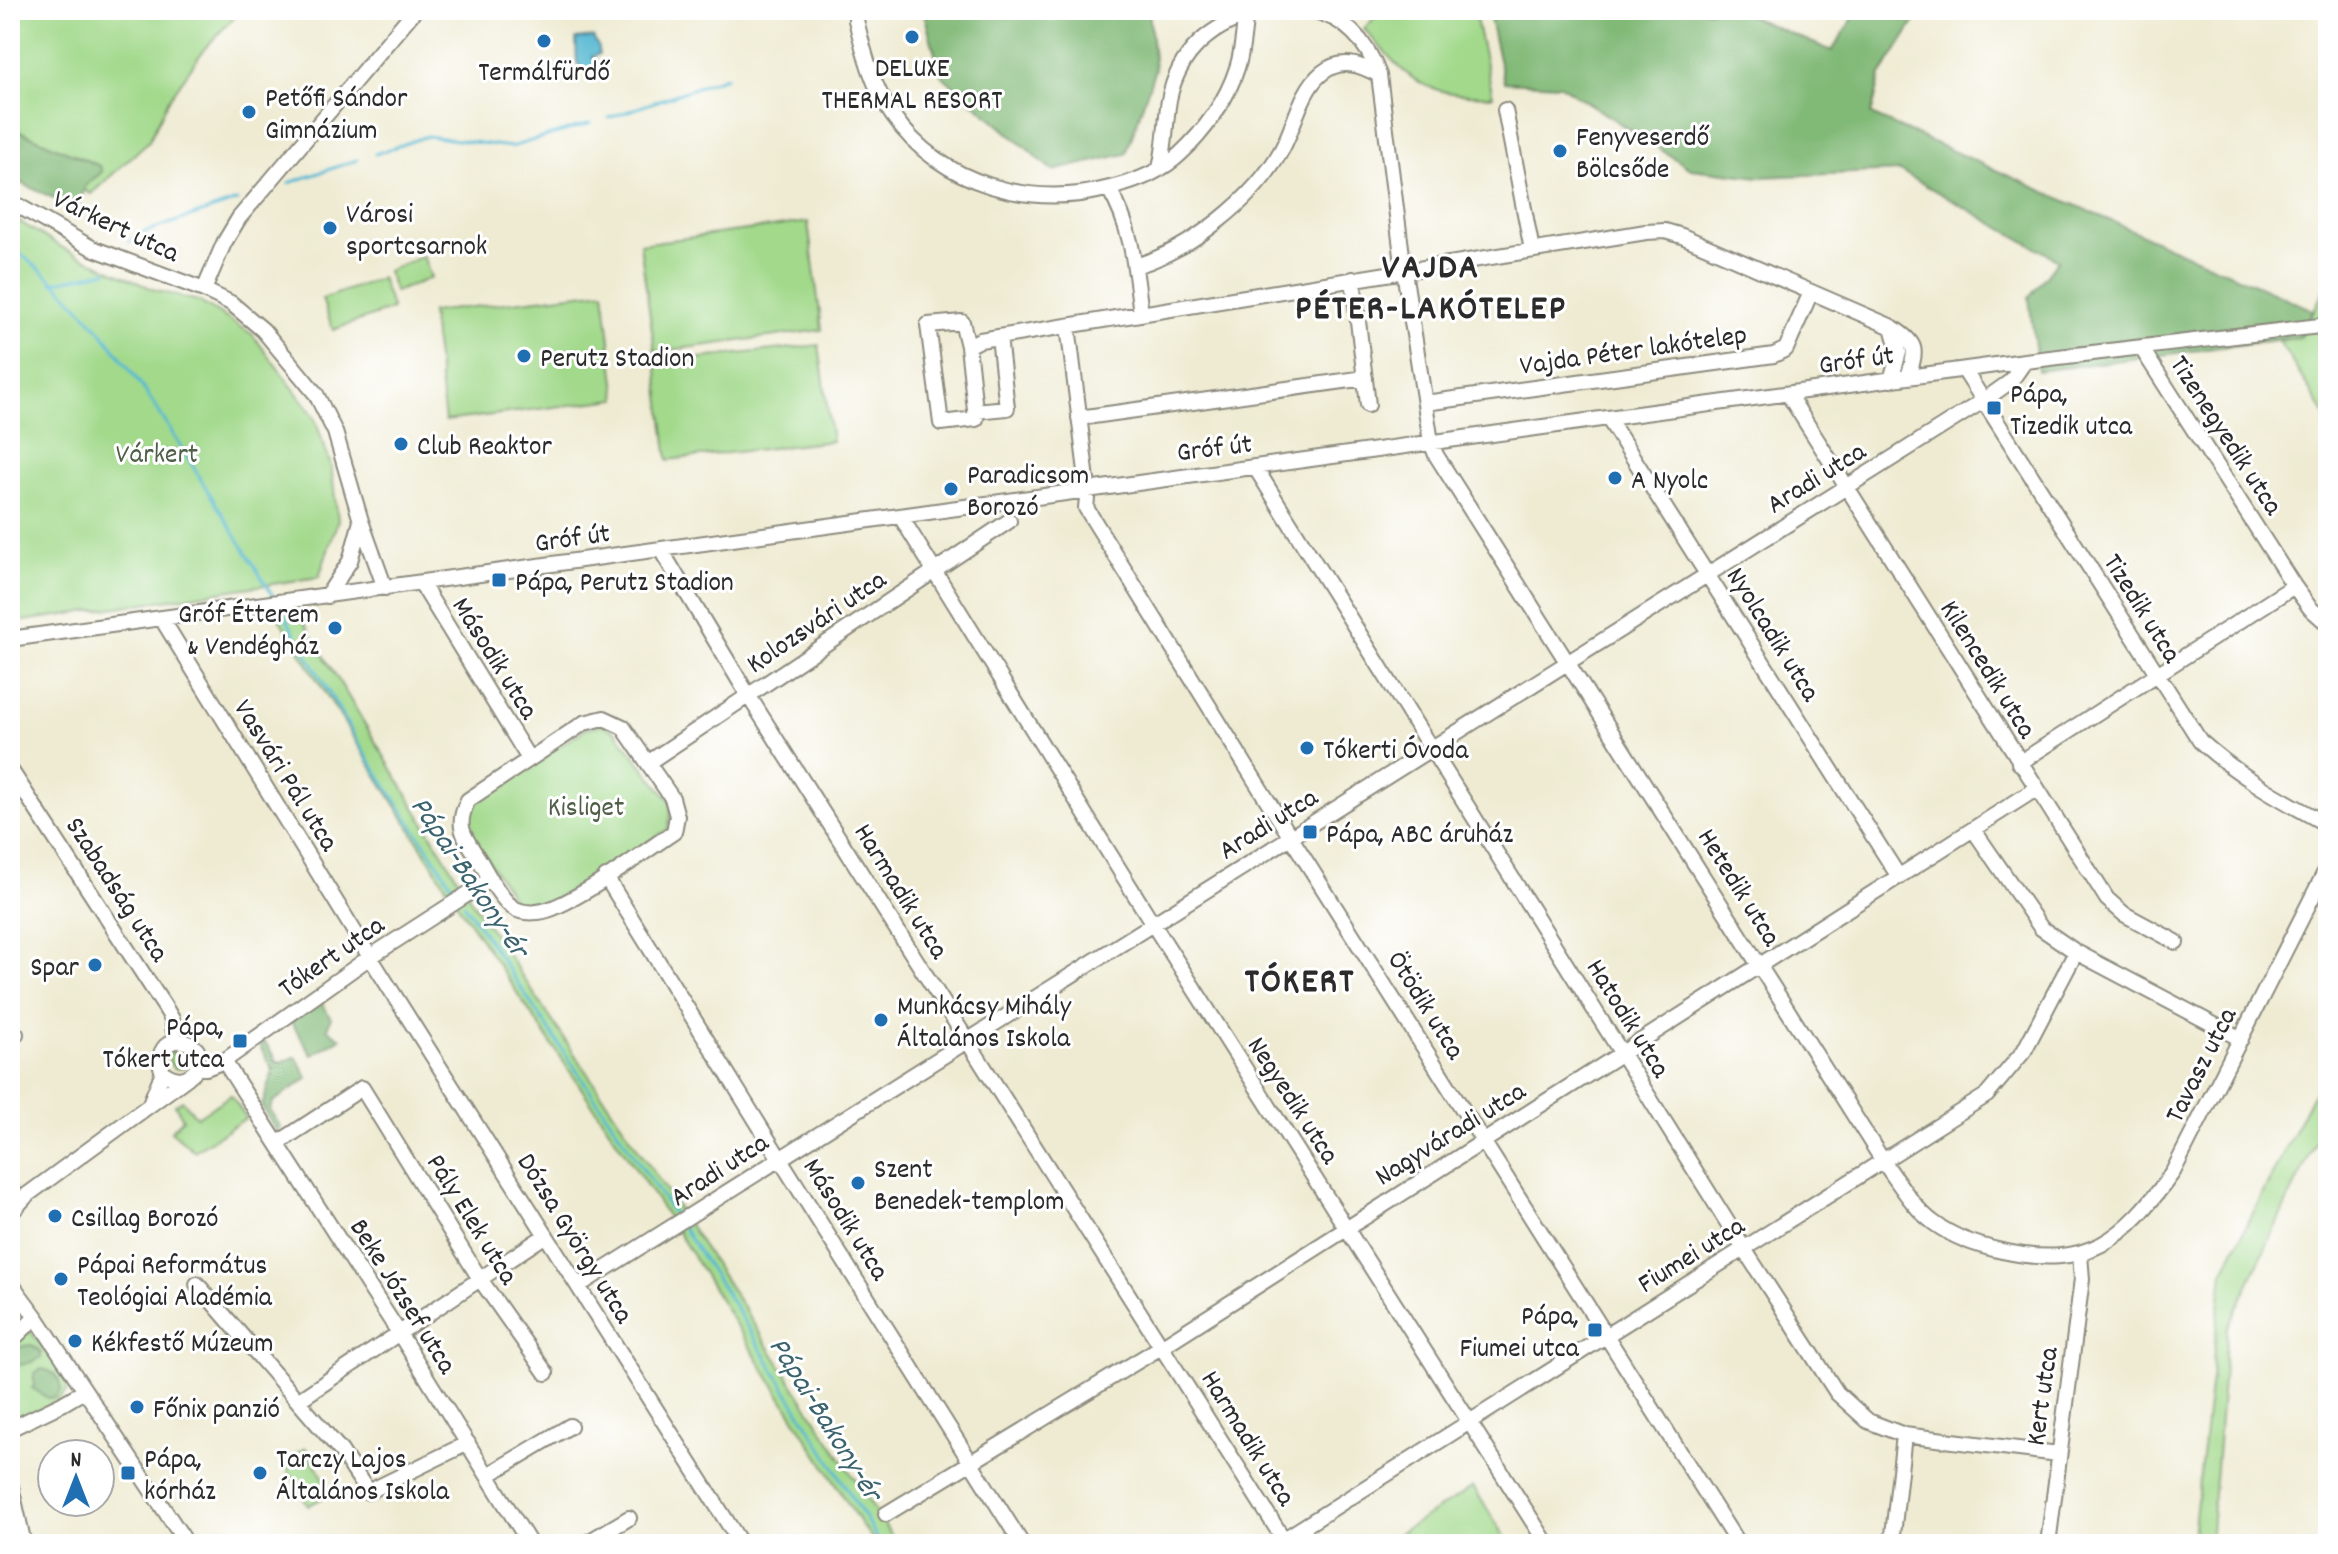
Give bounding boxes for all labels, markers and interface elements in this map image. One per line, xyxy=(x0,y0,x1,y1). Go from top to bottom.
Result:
marker: DELUXE THERMAL RESORT xyxy=(903,28,921,46)
marker: Termálfürdő xyxy=(535,32,553,50)
place label: DELUXE THERMAL RESORT xyxy=(821,51,1003,123)
place label: Termálfürdő xyxy=(478,55,610,95)
place label: Petőfi Sándor Gimnázium xyxy=(265,81,408,153)
marker: Petőfi Sándor Gimnázium xyxy=(240,103,258,121)
place label: Fenyveserdő Bölcsőde xyxy=(1576,120,1710,192)
marker: Fenyveserdő Bölcsőde xyxy=(1551,142,1569,160)
street label: Várkert utca xyxy=(45,182,186,276)
place label: Városi sportcsarnok xyxy=(346,197,487,269)
marker: Városi sportcsarnok xyxy=(321,219,339,237)
district label: VAJDA PÉTER-LAKÓTELEP xyxy=(1295,244,1567,337)
street label: Vajda Péter lakótelep xyxy=(1517,317,1750,389)
street label: Gróf út xyxy=(1816,338,1897,388)
place label: Perutz Stadion xyxy=(540,341,694,381)
marker: Perutz Stadion xyxy=(515,347,533,365)
street label: Tizenegyedik utca xyxy=(2157,349,2291,525)
place label: Pápa, Tizedik utca xyxy=(2010,377,2133,449)
marker: Pápa, Tizedik utca xyxy=(1985,399,2003,417)
street label: Gróf út xyxy=(1175,427,1255,475)
place label: Club Reaktor xyxy=(417,429,552,469)
street label: Aradi utca xyxy=(1760,434,1876,526)
marker: Club Reaktor xyxy=(392,435,410,453)
park label: Várkert xyxy=(116,437,198,477)
place label: Paradicsom Borozó xyxy=(967,458,1089,530)
place label: A Nyolc xyxy=(1631,463,1708,503)
marker: A Nyolc xyxy=(1606,469,1624,487)
marker: Paradicsom Borozó xyxy=(942,480,960,498)
street label: Gróf út xyxy=(532,516,613,566)
street label: Tizedik utca xyxy=(2090,547,2190,673)
street label: Nyolcadik utca xyxy=(1714,561,1828,711)
street label: Kolozsvári utca xyxy=(740,562,897,686)
place label: Pápa, Perutz Stadion xyxy=(515,565,734,605)
marker: Pápa, Perutz Stadion xyxy=(490,571,508,589)
street label: Második utca xyxy=(439,591,547,729)
street label: Kilencedik utca xyxy=(1927,594,2045,748)
place label: Gróf Étterem & Vendégház xyxy=(178,597,319,669)
marker: Gróf Étterem & Vendégház xyxy=(326,619,344,637)
street label: Vasvári Pál utca xyxy=(221,693,347,861)
place label: Tókerti Óvoda xyxy=(1323,733,1469,773)
marker: Tókerti Óvoda xyxy=(1298,739,1316,757)
street label: Aradi utca xyxy=(1212,780,1328,872)
water label: Pápai-Bakony-ér xyxy=(397,789,539,970)
park label: Kisliget xyxy=(548,790,624,830)
street label: Szabadság utca xyxy=(53,810,177,972)
street label: Harmadik utca xyxy=(841,817,957,969)
place label: Pápa, ABC áruház xyxy=(1326,817,1513,857)
street label: Hetedik utca xyxy=(1685,822,1789,956)
marker: Pápa, ABC áruház xyxy=(1301,823,1319,841)
street label: Tókert utca xyxy=(272,907,395,1010)
street label: Ötödik utca xyxy=(1375,945,1473,1069)
place label: Spar xyxy=(30,950,80,990)
street label: Hatodik utca xyxy=(1574,953,1678,1087)
marker: Spar xyxy=(86,956,104,974)
district label: TÓKERT xyxy=(1245,958,1355,1010)
place label: Munkácsy Mihály Általános Iskola xyxy=(897,989,1072,1061)
street label: Tavasz utca xyxy=(2157,1001,2250,1131)
place label: Pápa, Tókert utca xyxy=(103,1010,225,1082)
marker: Munkácsy Mihály Általános Iskola xyxy=(872,1011,890,1029)
street label: Negyedik utca xyxy=(1235,1030,1348,1174)
marker: Pápa, Tókert utca xyxy=(231,1032,249,1050)
street label: Nagyváradi utca xyxy=(1368,1073,1536,1199)
street label: Aradi utca xyxy=(664,1125,779,1219)
street label: Dózsa György utca xyxy=(504,1147,642,1333)
street label: Pály Elek utca xyxy=(414,1148,526,1295)
street label: Második utca xyxy=(790,1152,898,1290)
place label: Szent Benedek-templom xyxy=(874,1152,1065,1224)
marker: Szent Benedek-templom xyxy=(849,1174,867,1192)
place label: Csillag Borozó xyxy=(71,1201,219,1241)
marker: Csillag Borozó xyxy=(46,1207,64,1225)
street label: Fiumei utca xyxy=(1631,1208,1755,1306)
street label: Beke József utca xyxy=(337,1212,465,1384)
place label: Pápai Református Teológiai Aladémia xyxy=(77,1248,273,1320)
marker: Pápai Református Teológiai Aladémia xyxy=(52,1270,70,1288)
place label: Pápa, Fiumei utca xyxy=(1459,1299,1580,1371)
marker: Pápa, Fiumei utca xyxy=(1586,1321,1604,1339)
place label: Kékfestő Múzeum xyxy=(91,1326,273,1366)
water label: Pápai-Bakony-ér xyxy=(756,1330,892,1513)
marker: Kékfestő Múzeum xyxy=(66,1332,84,1350)
street label: Kert utca xyxy=(2018,1344,2072,1449)
street label: Harmadik utca xyxy=(1188,1364,1304,1516)
place label: Főnix panzió xyxy=(153,1392,280,1432)
marker: Főnix panzió xyxy=(128,1398,146,1416)
north arrow xyxy=(36,1438,116,1518)
place label: Pápa, kórház xyxy=(144,1442,216,1514)
place label: Tarczy Lajos Általános Iskola xyxy=(276,1442,450,1514)
text: N xyxy=(71,1446,82,1477)
marker: Pápa, kórház xyxy=(119,1464,137,1482)
marker: Tarczy Lajos Általános Iskola xyxy=(251,1464,269,1482)

